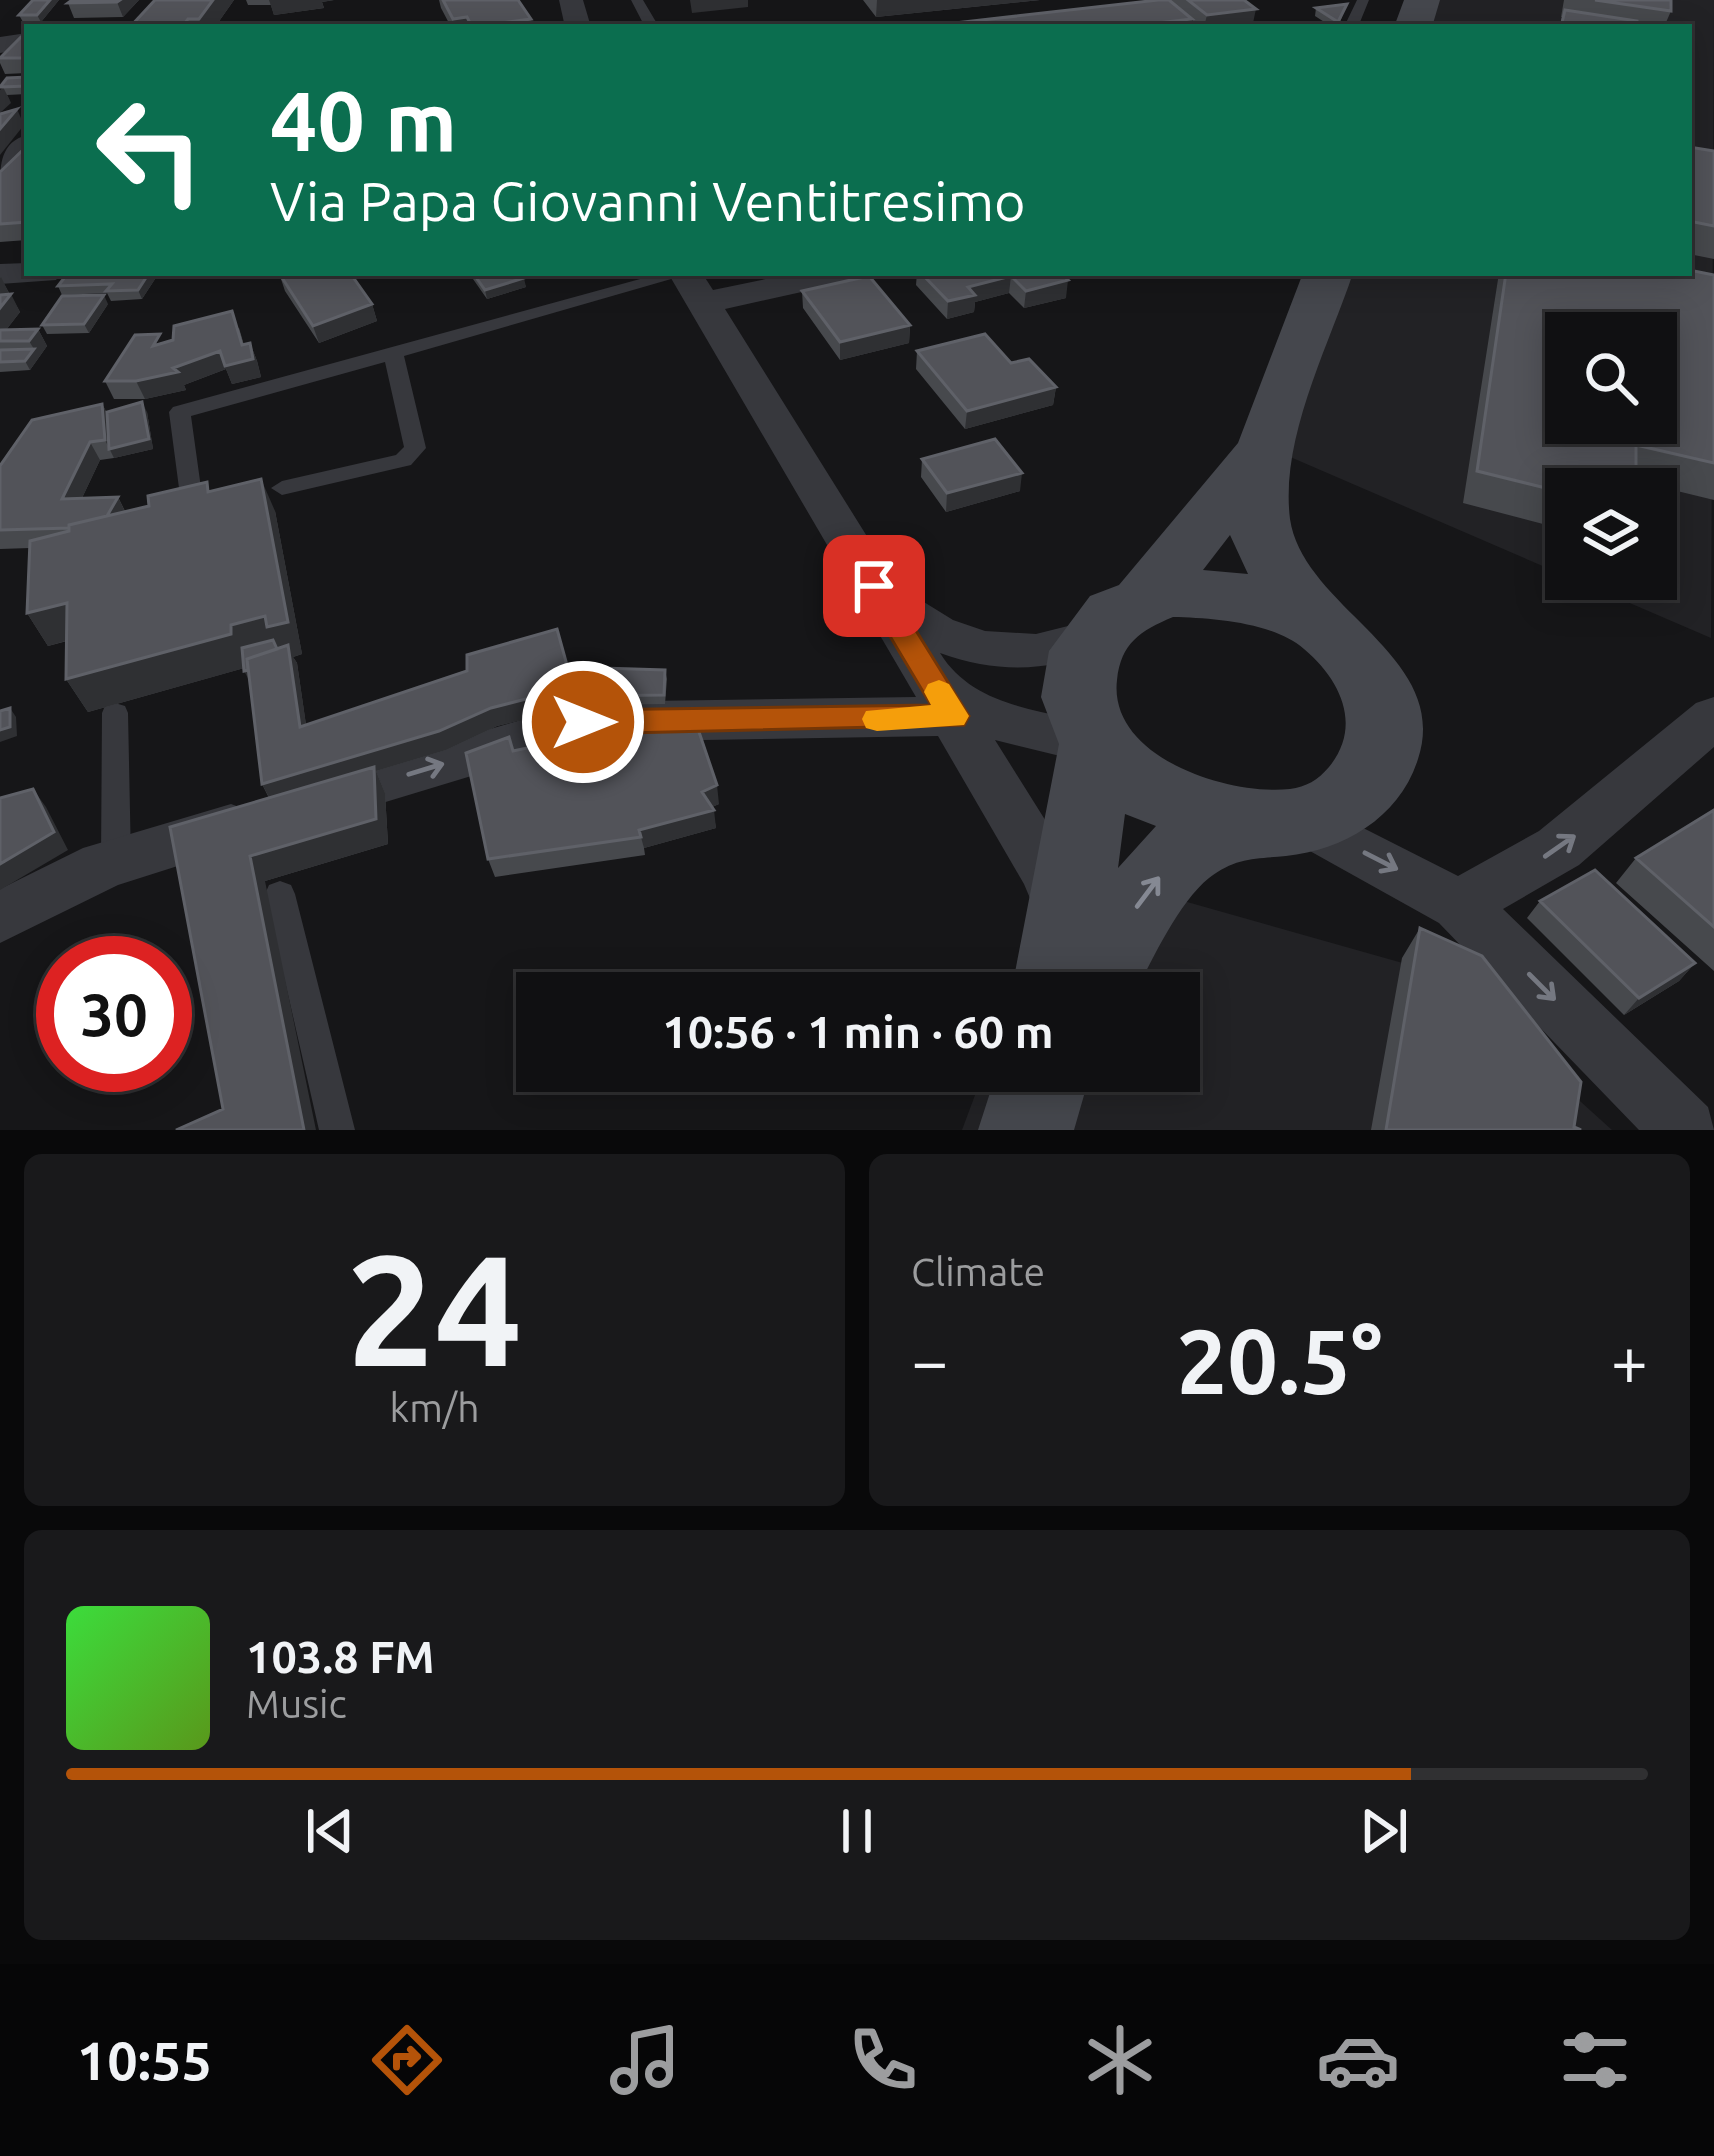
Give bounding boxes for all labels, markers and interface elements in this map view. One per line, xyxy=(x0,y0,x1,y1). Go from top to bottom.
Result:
icon: left xyxy=(72,72,228,228)
text: 40 m xyxy=(270,73,457,167)
text: Via Papa Giovanni Ventitresimo xyxy=(270,171,1026,231)
map controls xyxy=(1545,312,1677,600)
button: search xyxy=(1545,312,1677,444)
button: layers xyxy=(1545,468,1677,600)
pin xyxy=(823,535,925,637)
icon: arrive xyxy=(841,553,907,619)
position arrow xyxy=(520,659,646,785)
one-way arrow xyxy=(406,757,444,779)
one-way arrow xyxy=(1543,834,1576,859)
one-way arrow xyxy=(1363,850,1399,873)
one-way arrow xyxy=(1135,876,1161,909)
speed limit sign: 30 xyxy=(36,936,192,1092)
one-way arrow xyxy=(1527,972,1556,1001)
text: 10:56 · 1 min · 60 m xyxy=(662,1006,1054,1057)
text: 24 xyxy=(347,1221,522,1395)
text: Climate xyxy=(911,1250,1045,1293)
text: 20.5° xyxy=(1176,1310,1383,1411)
text: − xyxy=(911,1323,948,1397)
text: + xyxy=(1611,1323,1648,1397)
text: km/h xyxy=(389,1386,480,1429)
text: 103.8 FM xyxy=(246,1631,435,1682)
text: Music xyxy=(246,1682,347,1725)
icon: previous xyxy=(297,1798,363,1864)
icon: pause xyxy=(824,1798,890,1864)
icon: next xyxy=(1351,1798,1417,1864)
icon: directions xyxy=(365,2018,449,2102)
icon: music xyxy=(603,2018,687,2102)
icon: phone xyxy=(841,2018,925,2102)
icon: climate xyxy=(1078,2018,1162,2102)
icon: car xyxy=(1316,2018,1400,2102)
icon: filters xyxy=(1553,2018,1637,2102)
text: 10:55 xyxy=(77,2030,212,2090)

